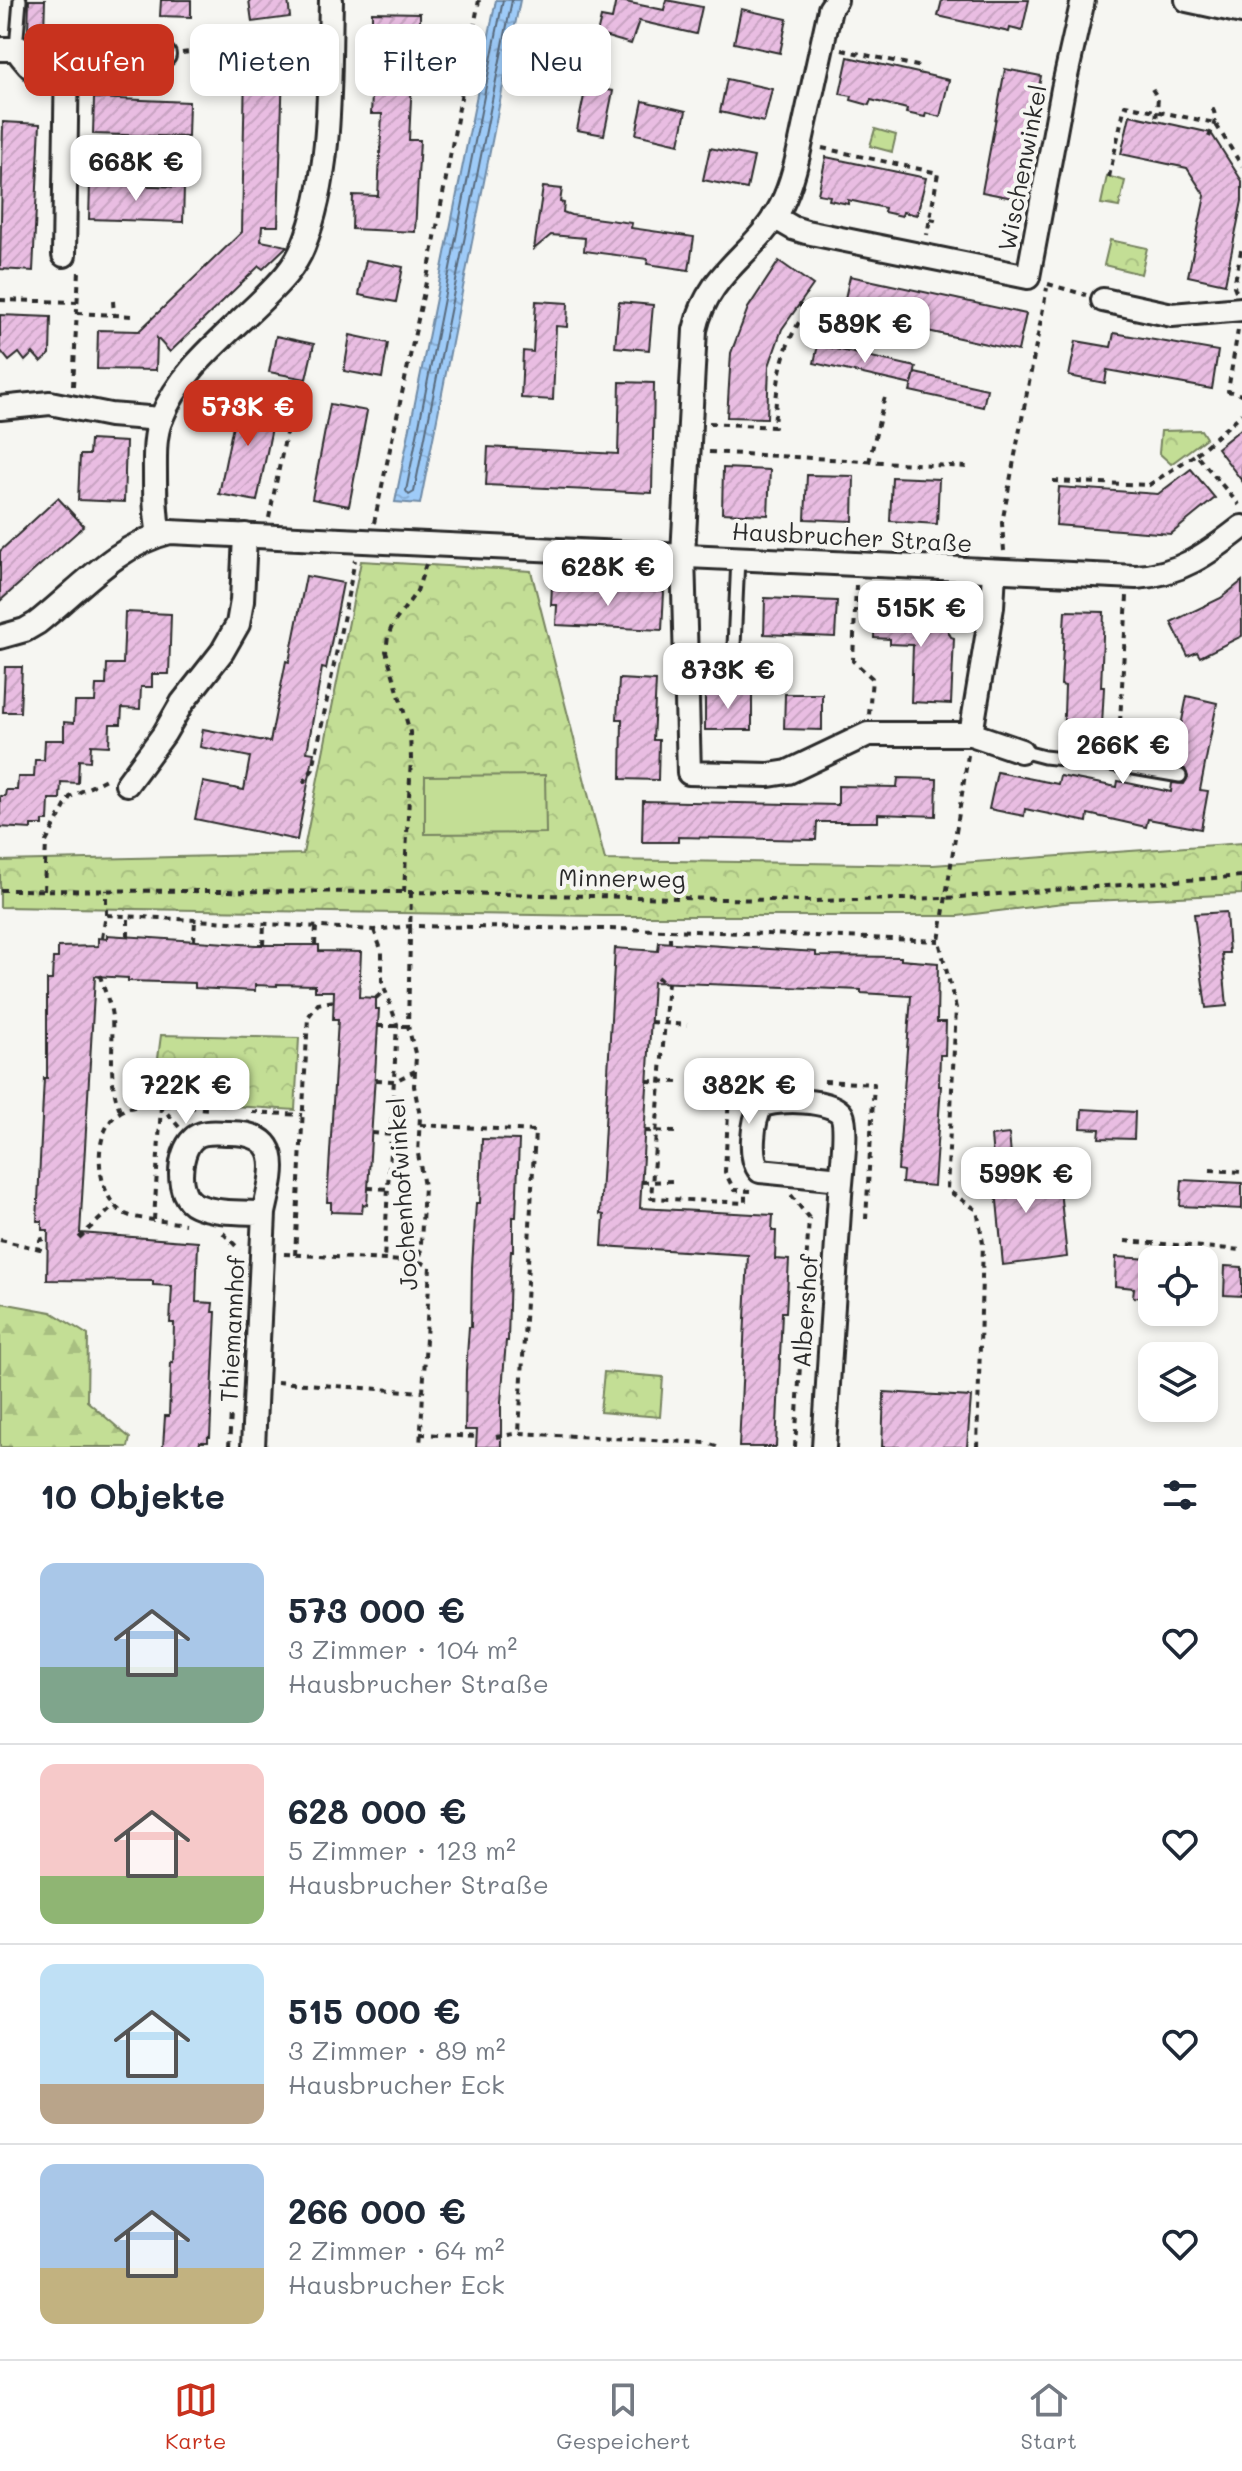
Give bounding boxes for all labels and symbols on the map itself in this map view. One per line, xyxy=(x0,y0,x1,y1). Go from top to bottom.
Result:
street label: Wischenwinkel xyxy=(990,82,1053,254)
pin: 668K € xyxy=(71,135,201,203)
pin: 589K € xyxy=(800,297,930,365)
pin: 573K € xyxy=(183,380,313,448)
street label: Hausbrucher Straße xyxy=(731,515,973,558)
pin: 628K € xyxy=(543,540,673,608)
pin: 515K € xyxy=(856,581,986,649)
pin: 873K € xyxy=(663,643,793,711)
pin: 266K € xyxy=(1058,718,1188,786)
street label: Minnerweg xyxy=(558,861,686,894)
pin: 722K € xyxy=(121,1058,251,1126)
pin: 382K € xyxy=(684,1058,814,1126)
street label: Jochenhofwinkel xyxy=(379,1097,424,1292)
pin: 599K € xyxy=(961,1147,1091,1215)
street label: Albershof xyxy=(785,1252,824,1369)
street label: Thiemannhof xyxy=(212,1254,251,1403)

